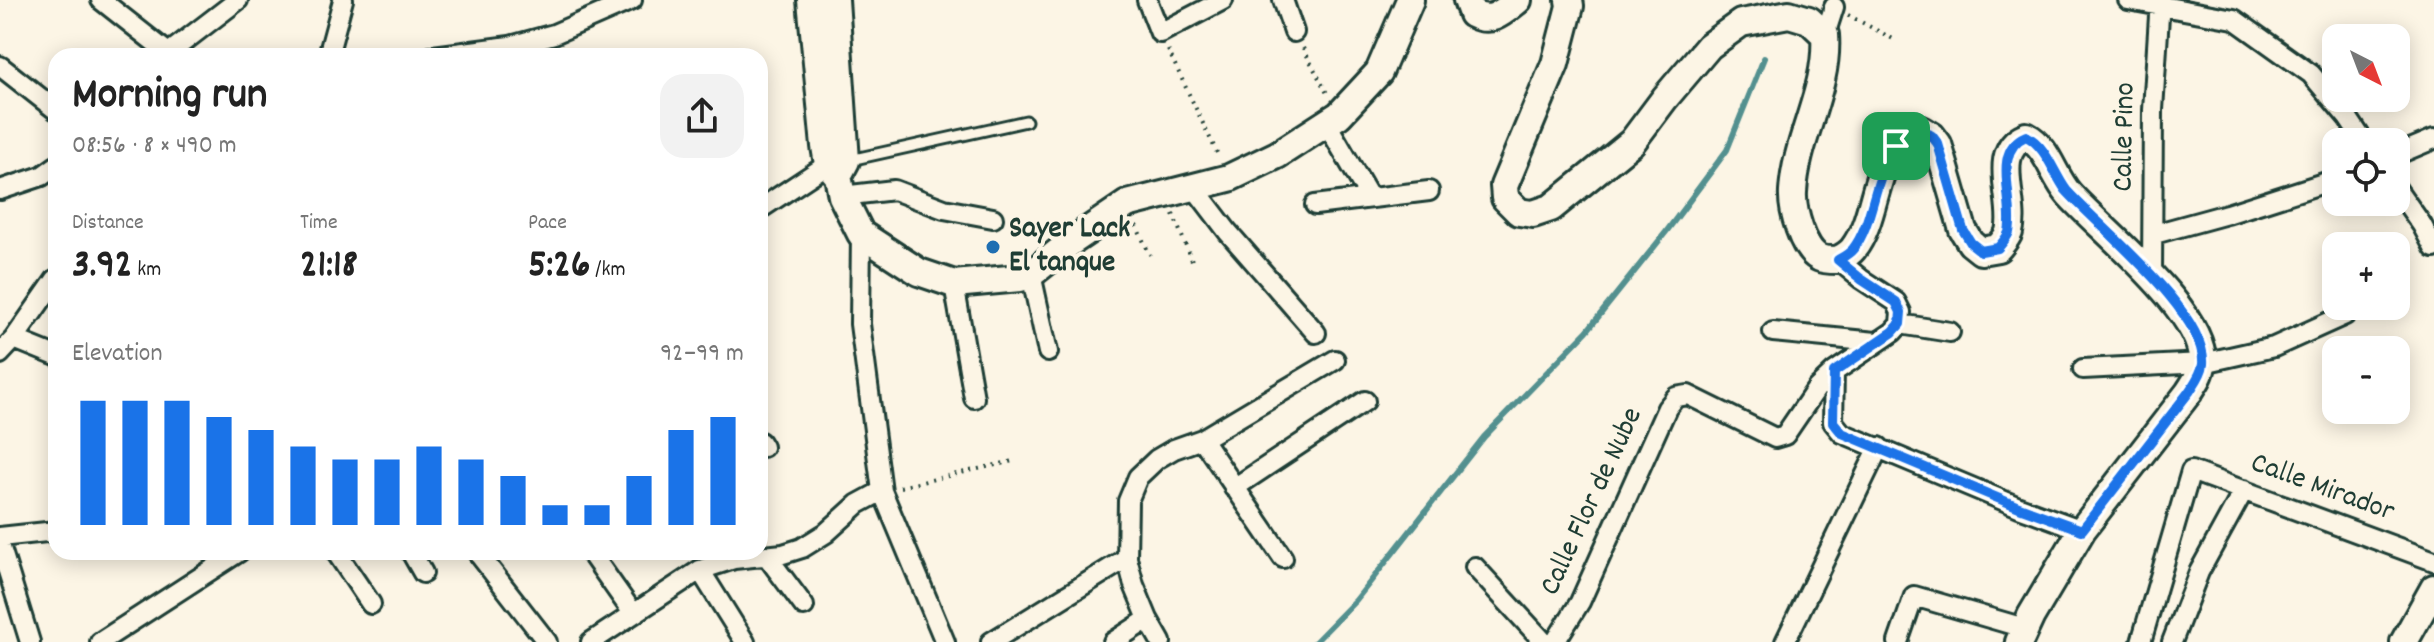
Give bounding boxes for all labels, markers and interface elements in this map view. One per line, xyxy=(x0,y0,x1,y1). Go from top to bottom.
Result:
north arrow xyxy=(2322,24,2410,112)
map controls xyxy=(2322,24,2410,424)
text: Morning run xyxy=(72,66,267,129)
button: share xyxy=(660,74,744,158)
street label: Calle Pino xyxy=(2104,82,2148,192)
pin xyxy=(1862,112,1930,180)
icon: arrive xyxy=(1874,124,1918,168)
text: 08:56 · 8 × 490 m xyxy=(72,128,237,165)
button: locate xyxy=(2322,128,2410,216)
text: Distance xyxy=(72,208,144,239)
text: Time xyxy=(300,208,338,239)
text: Pace xyxy=(528,208,567,239)
place label: Sayer Lack El tanque xyxy=(1009,209,1130,286)
button: + xyxy=(2322,232,2410,320)
marker: Sayer Lack El tanque xyxy=(984,238,1002,256)
text: 3.92 xyxy=(72,239,132,296)
text: 21:18 xyxy=(300,239,358,296)
text: 5:26 xyxy=(528,239,590,296)
text: km xyxy=(132,255,161,286)
text: /km xyxy=(590,255,626,286)
text: Elevation xyxy=(72,336,162,373)
text: 92–99 m xyxy=(660,336,744,373)
button: − xyxy=(2322,336,2410,424)
street label: Calle Flor de Nube xyxy=(1531,401,1655,603)
street label: Calle Mirador xyxy=(2244,443,2400,535)

